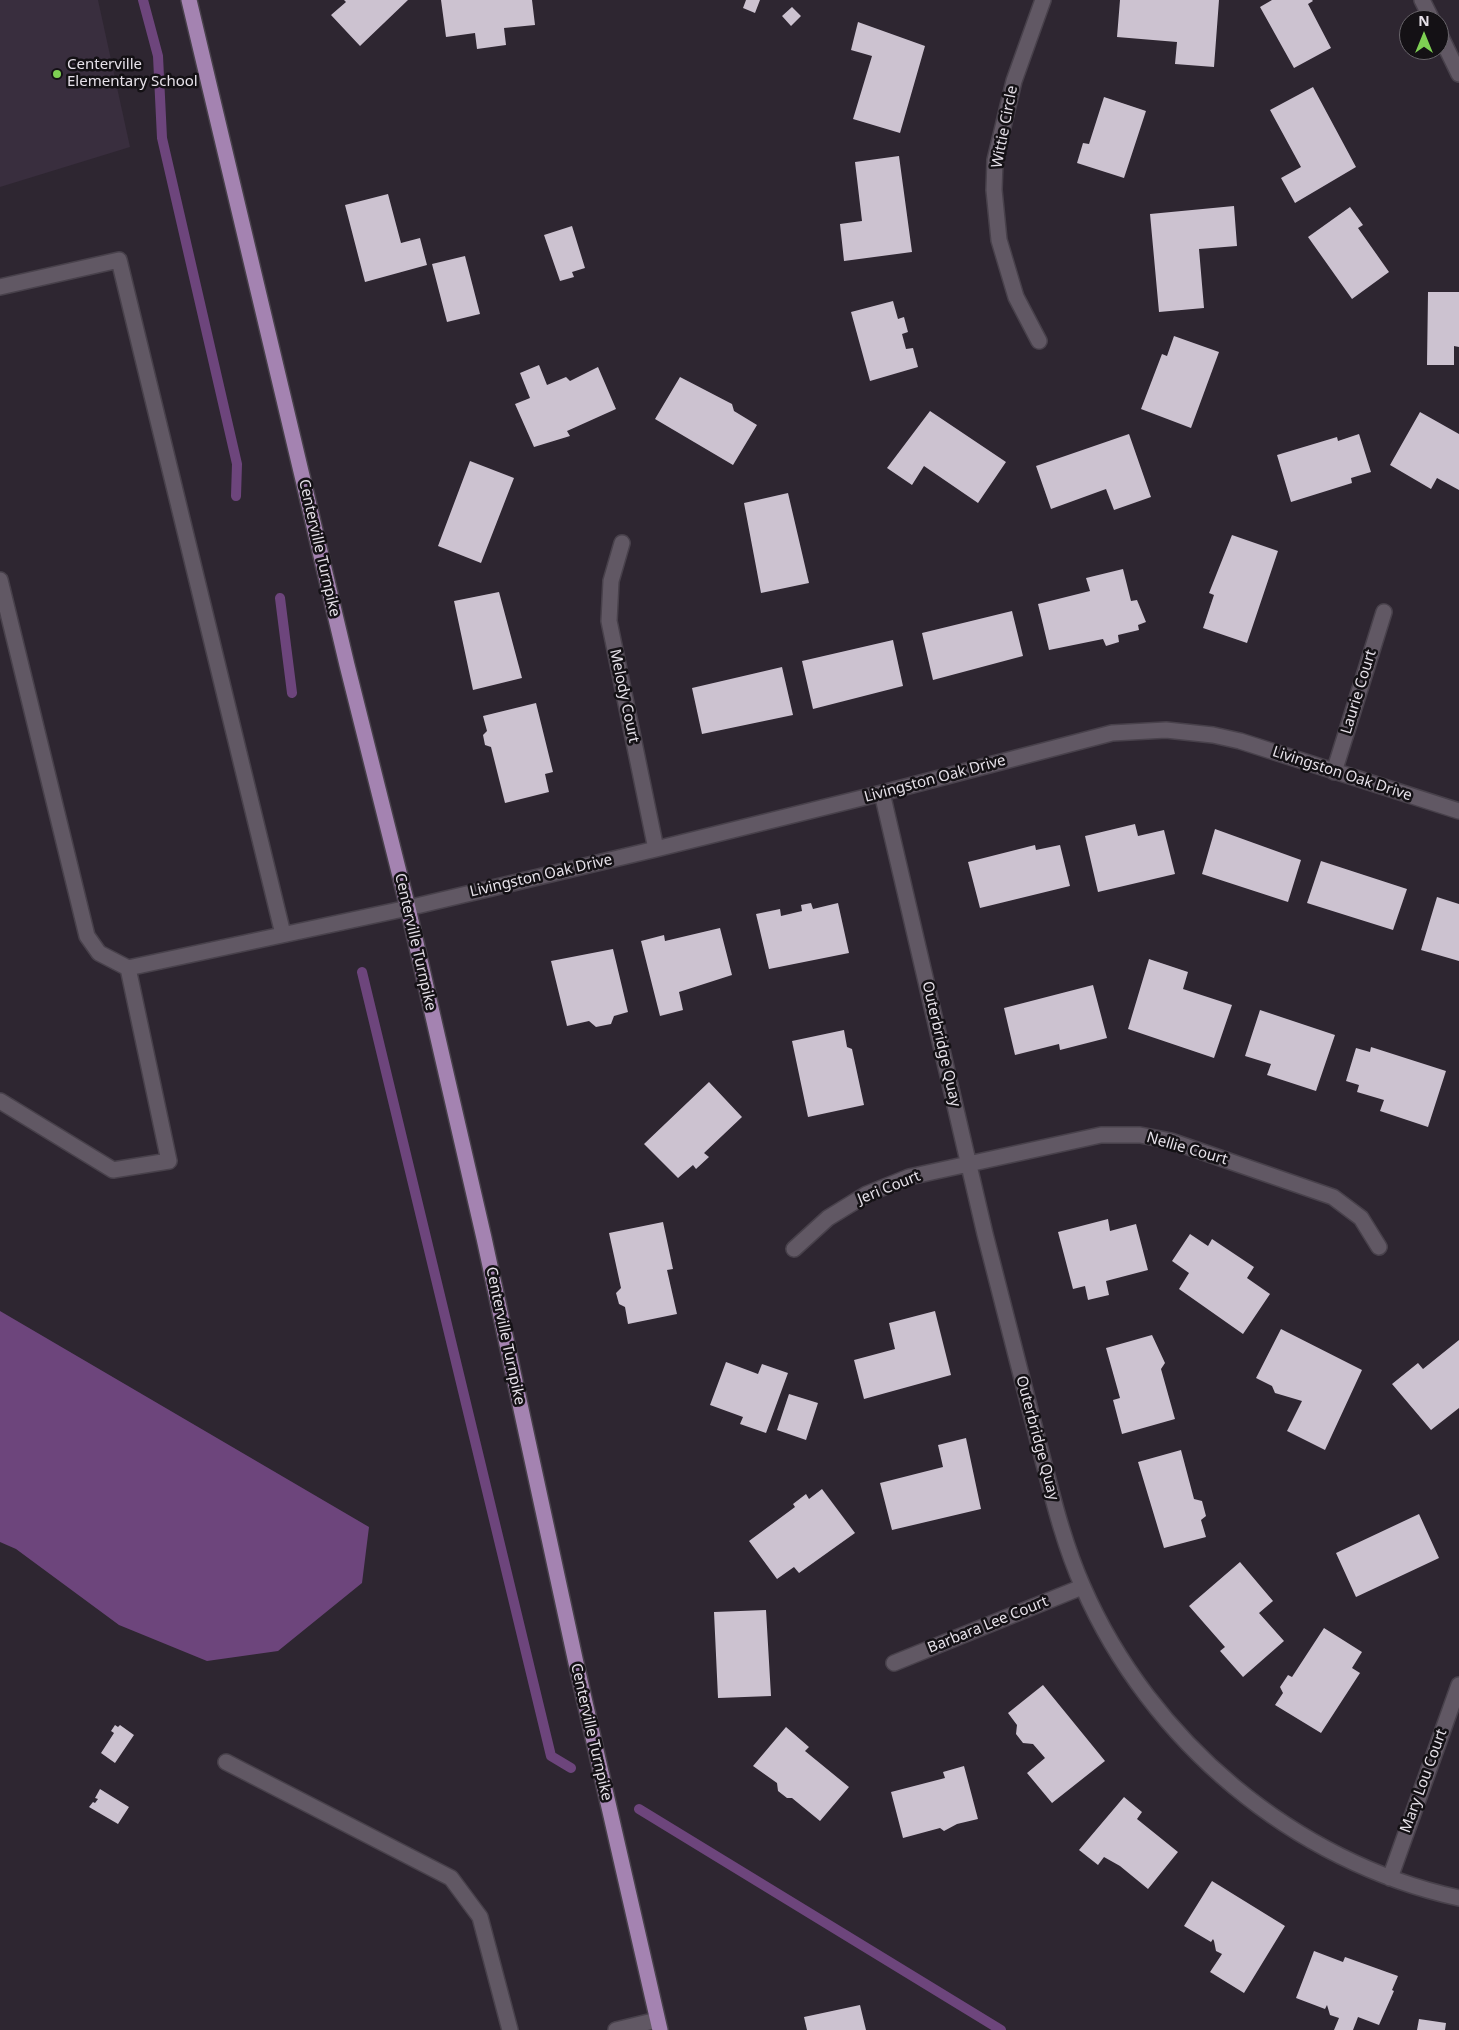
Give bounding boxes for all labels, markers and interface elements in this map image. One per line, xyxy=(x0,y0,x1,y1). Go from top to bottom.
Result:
north arrow xyxy=(1399,10,1449,60)
text: N xyxy=(1418,11,1430,30)
place label: Centerville Elementary School xyxy=(67,56,198,91)
marker: Centerville Elementary School xyxy=(51,68,63,80)
street label: Wittie Circle xyxy=(988,84,1022,170)
street label: Centerville Turnpike xyxy=(294,477,344,619)
street label: Melody Court xyxy=(605,648,643,744)
street label: Laurie Court xyxy=(1338,648,1380,736)
street label: Livingston Oak Drive xyxy=(1270,743,1414,805)
street label: Livingston Oak Drive xyxy=(862,751,1008,807)
street label: Livingston Oak Drive xyxy=(468,851,614,901)
street label: Centerville Turnpike xyxy=(390,871,440,1013)
street label: Outerbridge Quay xyxy=(918,980,964,1108)
street label: Nellie Court xyxy=(1144,1129,1230,1169)
street label: Jeri Court xyxy=(855,1167,923,1209)
street label: Centerville Turnpike xyxy=(482,1265,528,1407)
street label: Outerbridge Quay xyxy=(1012,1374,1062,1502)
street label: Barbara Lee Court xyxy=(925,1593,1051,1657)
street label: Centerville Turnpike xyxy=(566,1661,616,1803)
street label: Mary Lou Court xyxy=(1397,1727,1451,1835)

